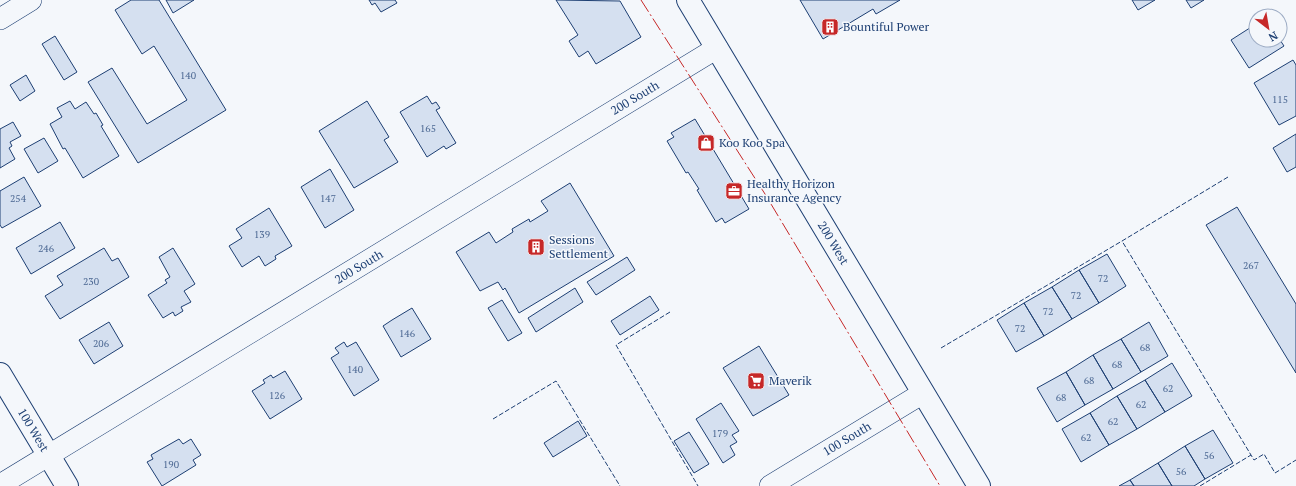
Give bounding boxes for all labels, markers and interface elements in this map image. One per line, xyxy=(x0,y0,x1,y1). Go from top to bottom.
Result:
north arrow xyxy=(1248,8,1288,48)
building icon: Bountiful Power xyxy=(820,17,840,37)
place label: Bountiful Power xyxy=(843,19,930,34)
text: N xyxy=(1265,28,1280,45)
house number: 140 xyxy=(180,69,196,82)
street label: 200 South xyxy=(608,77,662,118)
house number: 115 xyxy=(1272,93,1288,106)
house number: 165 xyxy=(420,122,436,135)
shop icon: Koo Koo Spa xyxy=(696,133,716,153)
place label: Koo Koo Spa xyxy=(719,135,785,150)
place label: Healthy Horizon Insurance Agency xyxy=(747,176,842,205)
office icon: Healthy Horizon Insurance Agency xyxy=(724,181,744,201)
house number: 254 xyxy=(10,192,27,205)
house number: 147 xyxy=(320,192,336,205)
street label: 200 West xyxy=(815,218,853,268)
house number: 139 xyxy=(254,228,270,241)
place label: Sessions Settlement xyxy=(549,232,609,261)
building icon: Sessions Settlement xyxy=(526,237,546,257)
house number: 246 xyxy=(38,242,55,255)
street label: 200 South xyxy=(332,246,386,287)
house number: 267 xyxy=(1243,259,1259,272)
house number: 72 xyxy=(1098,272,1108,285)
house number: 230 xyxy=(83,275,99,288)
house number: 72 xyxy=(1071,289,1081,302)
house number: 72 xyxy=(1043,305,1053,318)
house number: 72 xyxy=(1015,322,1025,335)
house number: 146 xyxy=(399,327,416,340)
house number: 206 xyxy=(93,337,110,350)
house number: 68 xyxy=(1140,341,1150,354)
house number: 68 xyxy=(1112,358,1122,371)
house number: 140 xyxy=(347,363,363,376)
supermarket icon: Maverik xyxy=(746,371,766,391)
place label: Maverik xyxy=(769,373,813,388)
house number: 68 xyxy=(1084,374,1094,387)
house number: 62 xyxy=(1163,382,1173,395)
house number: 126 xyxy=(269,389,286,402)
house number: 68 xyxy=(1056,391,1066,404)
house number: 62 xyxy=(1136,398,1146,411)
street label: 100 West xyxy=(15,405,53,455)
house number: 62 xyxy=(1108,415,1118,428)
street label: 100 South xyxy=(820,418,874,459)
house number: 179 xyxy=(712,427,728,440)
house number: 62 xyxy=(1081,431,1091,444)
house number: 56 xyxy=(1204,449,1215,462)
house number: 190 xyxy=(163,458,179,471)
house number: 56 xyxy=(1176,465,1187,478)

